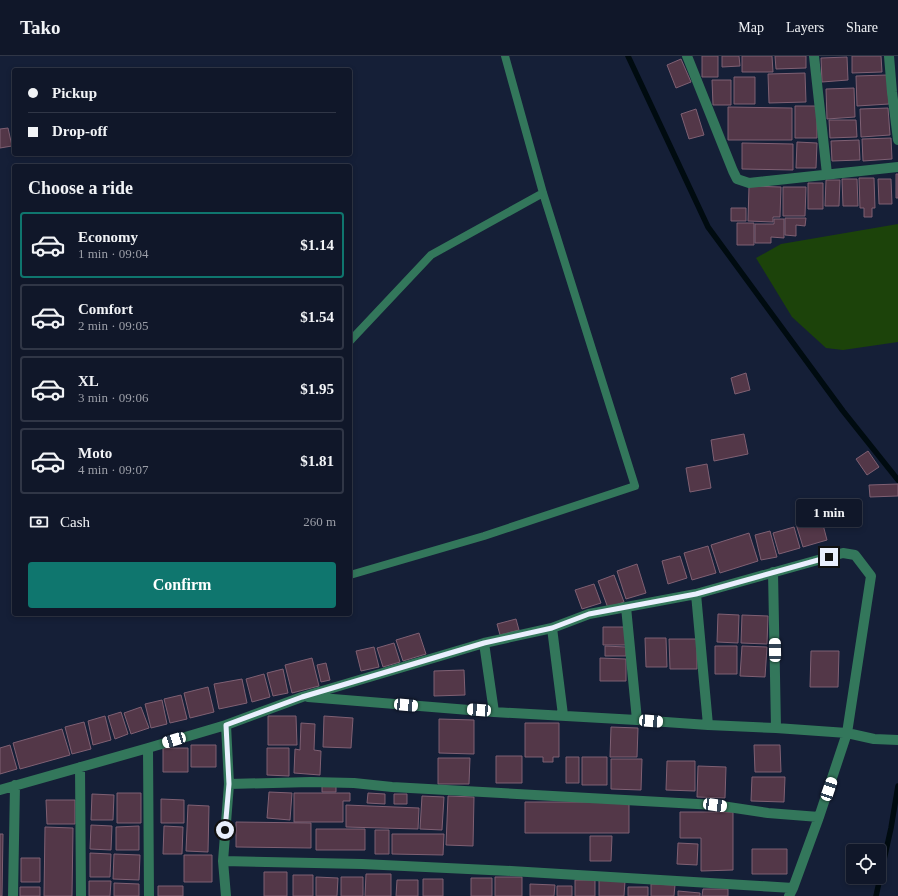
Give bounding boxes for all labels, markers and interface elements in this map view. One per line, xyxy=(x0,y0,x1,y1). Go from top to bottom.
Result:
text: Tako xyxy=(20,17,61,38)
text: Map xyxy=(738,20,764,35)
text: Layers xyxy=(786,20,824,35)
text: Share xyxy=(846,20,878,35)
text: Pickup xyxy=(52,85,97,101)
text: Drop-off xyxy=(52,123,108,139)
text: Choose a ride xyxy=(28,178,133,198)
icon: car xyxy=(30,227,66,263)
text: Economy xyxy=(78,229,138,245)
text: $1.14 xyxy=(300,237,334,253)
text: 1 min · 09:04 xyxy=(78,246,148,261)
icon: car xyxy=(30,299,66,335)
text: Comfort xyxy=(78,301,133,317)
text: $1.54 xyxy=(300,309,334,325)
text: 2 min · 09:05 xyxy=(78,318,148,333)
icon: car xyxy=(30,371,66,407)
text: XL xyxy=(78,373,99,389)
text: $1.95 xyxy=(300,381,334,397)
text: 3 min · 09:06 xyxy=(78,390,148,405)
icon: car xyxy=(30,443,66,479)
text: Moto xyxy=(78,445,112,461)
text: $1.81 xyxy=(300,453,334,469)
text: 4 min · 09:07 xyxy=(78,462,148,477)
callout: 1 min xyxy=(796,499,862,527)
text: 1 min xyxy=(813,505,845,520)
icon: cash xyxy=(28,511,50,533)
text: Cash xyxy=(60,514,90,530)
text: 260 m xyxy=(303,514,336,529)
route end xyxy=(820,548,838,566)
button: Confirm xyxy=(28,562,336,608)
car xyxy=(769,638,781,662)
car xyxy=(394,698,418,712)
car xyxy=(467,703,491,717)
car xyxy=(639,714,663,728)
car xyxy=(161,731,187,749)
car xyxy=(819,776,839,802)
car xyxy=(702,797,728,813)
route start xyxy=(216,821,234,839)
map controls xyxy=(846,844,886,884)
button: locate xyxy=(846,844,886,884)

